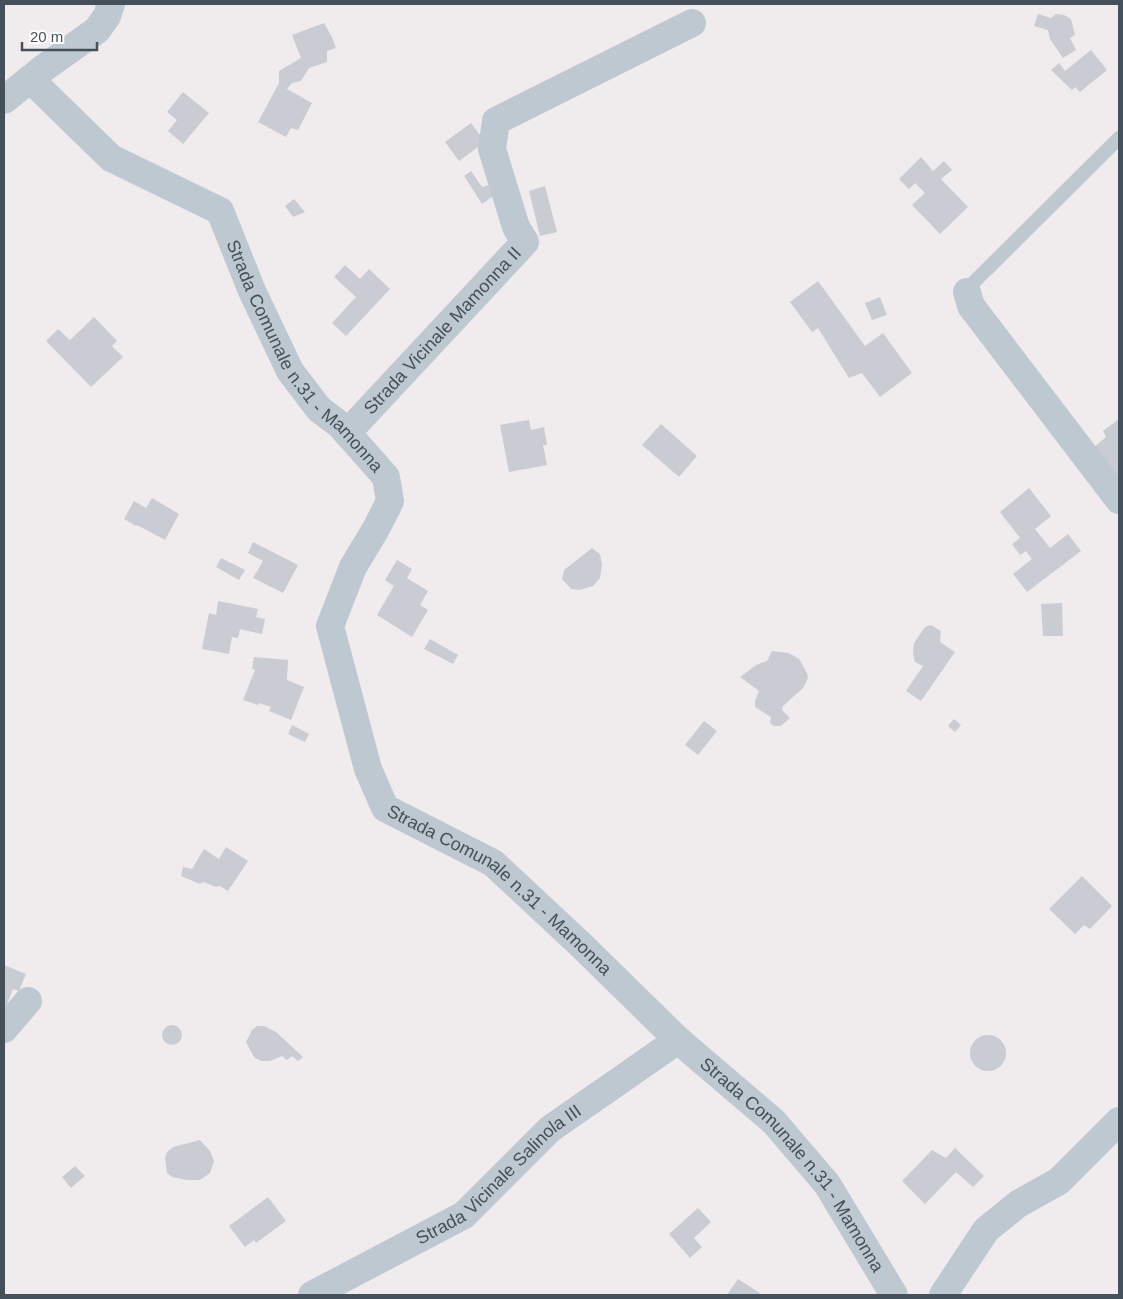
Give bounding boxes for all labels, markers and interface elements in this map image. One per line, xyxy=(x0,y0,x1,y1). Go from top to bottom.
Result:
scale bar xyxy=(22,20,98,52)
text: 20 m xyxy=(30,28,63,45)
street label: Strada Comunale n.31 - Mamonna xyxy=(223,237,388,477)
street label: Strada Vicinale Mamonna II xyxy=(360,243,525,418)
street label: Strada Comunale n.31 - Mamonna xyxy=(384,801,616,980)
street label: Strada Comunale n.31 - Mamonna xyxy=(696,1054,888,1277)
street label: Strada Vicinale Salinola III xyxy=(413,1100,585,1248)

